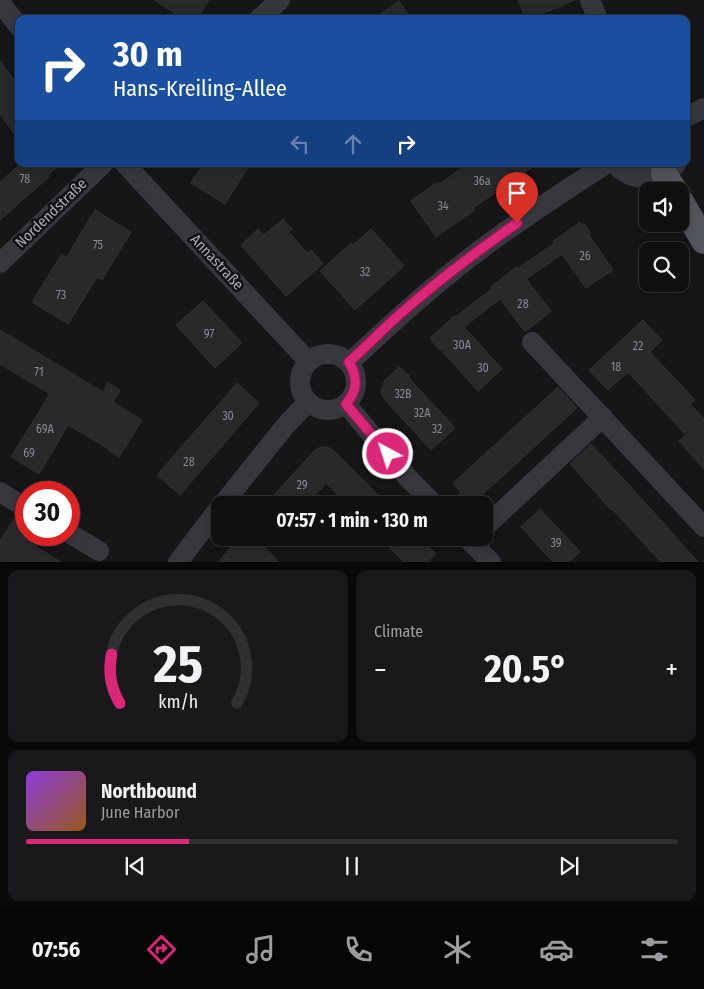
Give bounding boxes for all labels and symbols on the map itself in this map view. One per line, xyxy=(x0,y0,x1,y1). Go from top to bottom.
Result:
house number: 78 xyxy=(20,172,30,186)
pin xyxy=(496,172,538,223)
house number: 36a xyxy=(473,174,491,188)
street label: Nordendstraße xyxy=(12,175,90,251)
house number: 34 xyxy=(437,199,449,213)
street label: Annastraße xyxy=(187,230,247,294)
house number: 75 xyxy=(93,238,104,252)
house number: 26 xyxy=(579,249,591,263)
house number: 32 xyxy=(360,265,370,279)
house number: 73 xyxy=(56,288,66,302)
house number: 28 xyxy=(517,297,529,311)
house number: 97 xyxy=(204,327,214,341)
house number: 30A xyxy=(453,338,472,352)
house number: 22 xyxy=(633,339,643,353)
house number: 18 xyxy=(611,360,621,374)
house number: 30 xyxy=(477,361,489,375)
house number: 71 xyxy=(34,365,44,379)
house number: 32B xyxy=(394,387,412,401)
house number: 32A xyxy=(414,406,431,420)
house number: 30 xyxy=(222,409,234,423)
house number: 69A xyxy=(36,422,55,436)
house number: 32 xyxy=(432,422,442,436)
position arrow xyxy=(361,427,413,479)
house number: 69 xyxy=(23,446,35,460)
house number: 28 xyxy=(183,455,195,469)
house number: 29 xyxy=(296,478,308,492)
speed limit sign: 30 xyxy=(15,481,80,546)
house number: 39 xyxy=(550,536,562,550)

